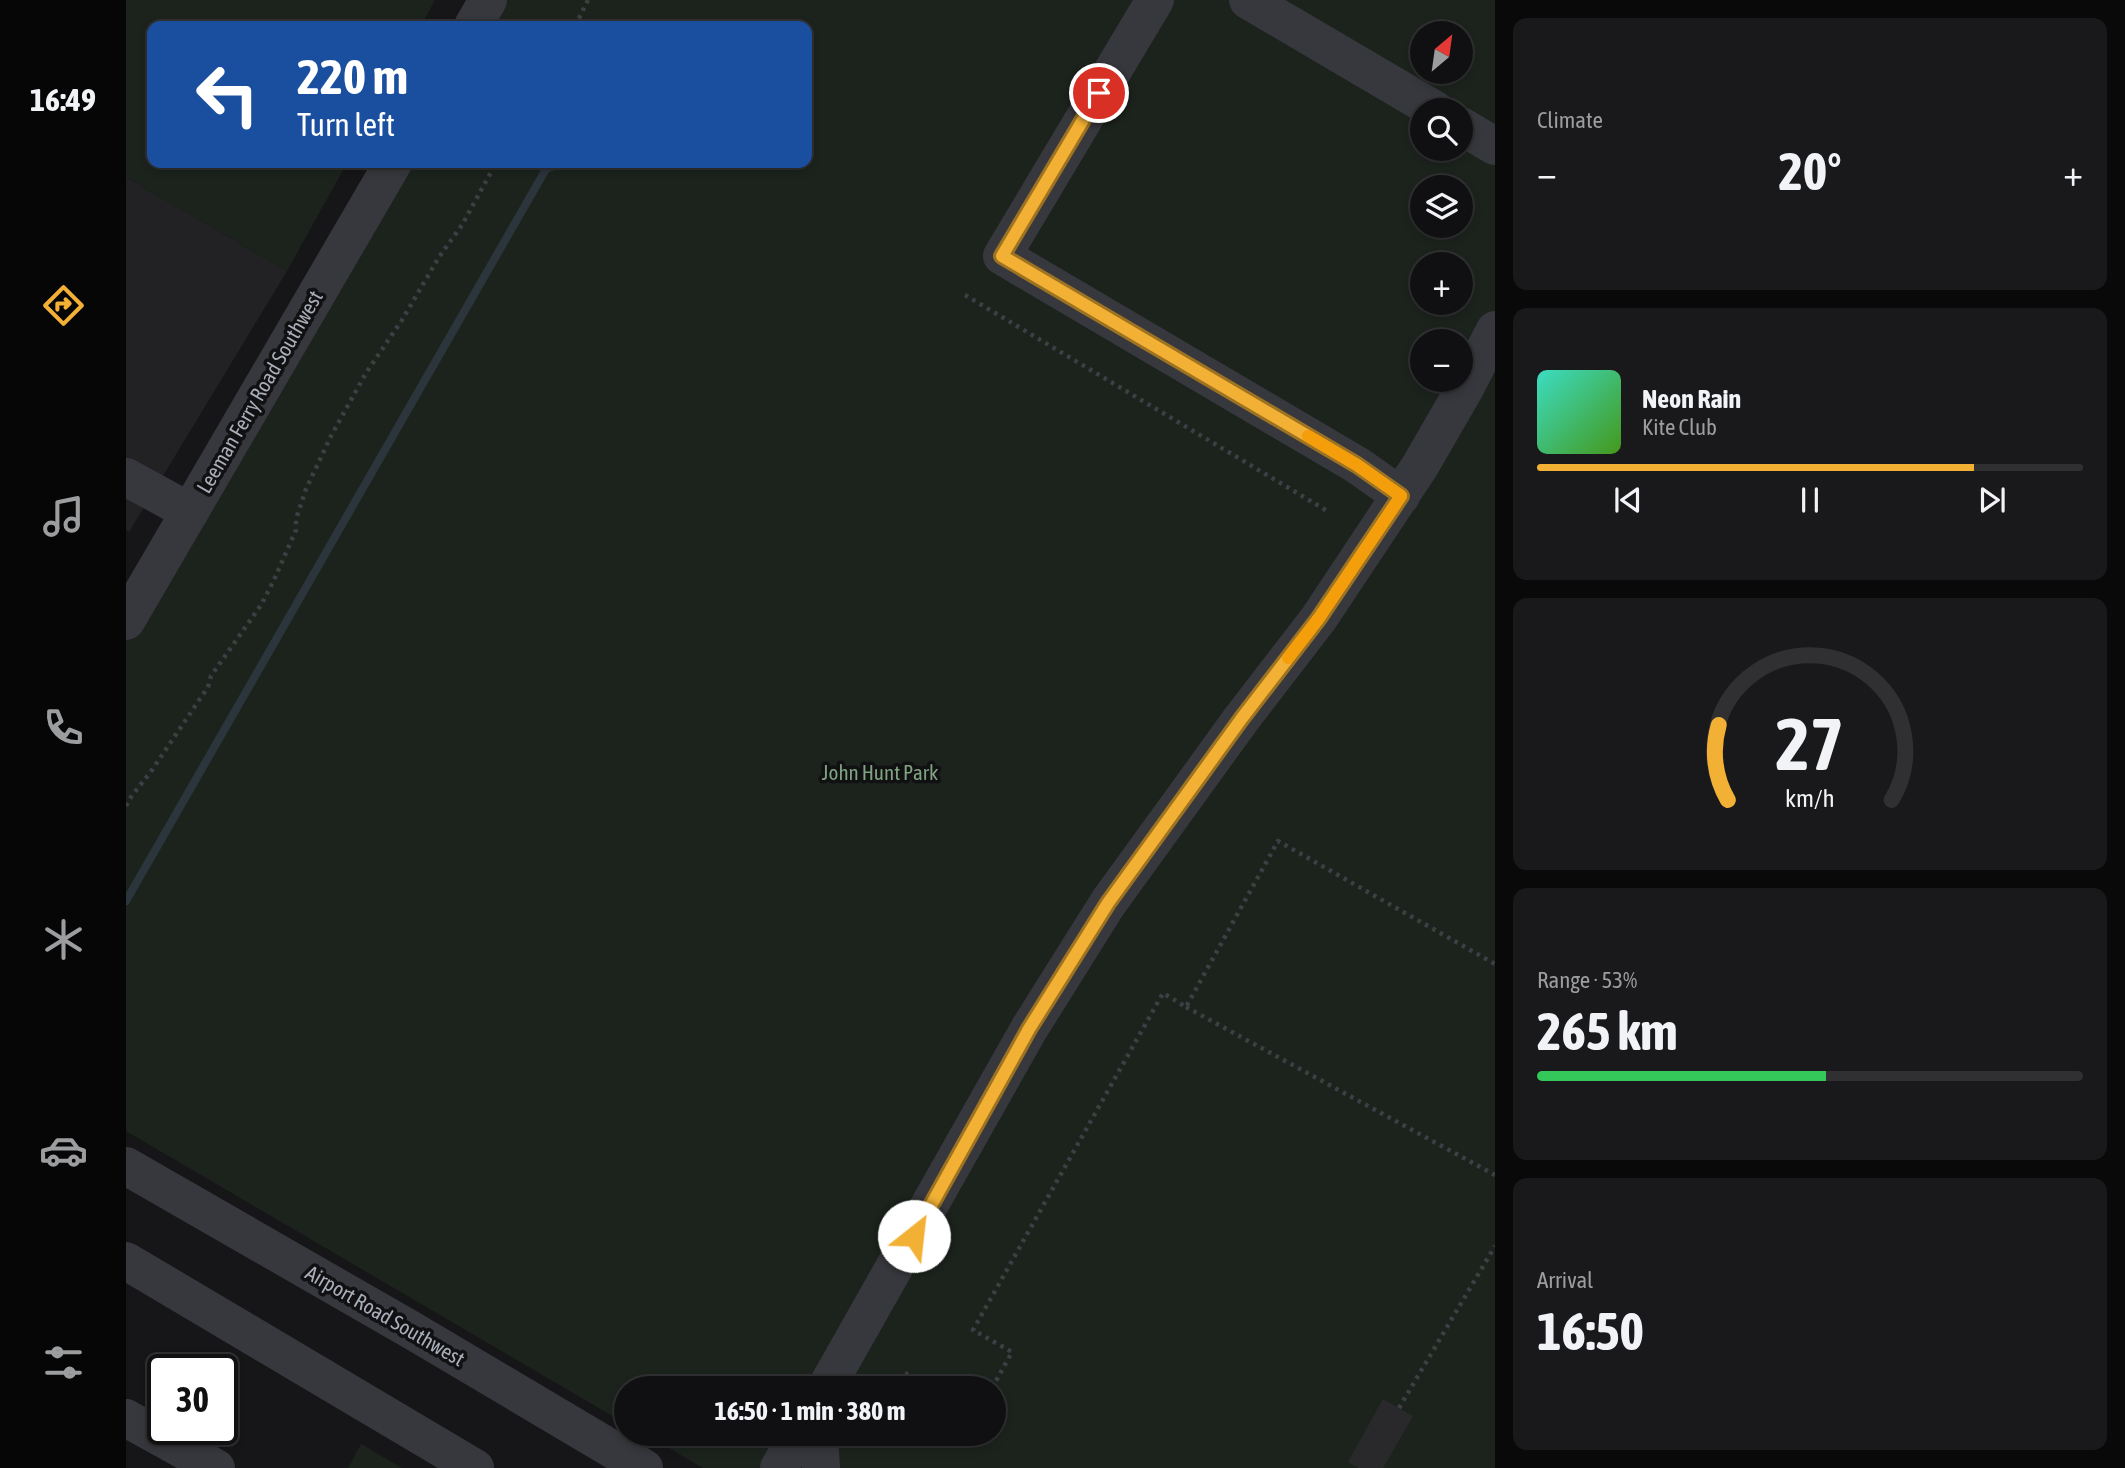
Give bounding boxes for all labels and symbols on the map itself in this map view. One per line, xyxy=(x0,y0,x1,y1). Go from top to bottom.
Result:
north arrow xyxy=(1410,21,1474,84)
pin xyxy=(1069,63,1129,123)
street label: Leeman Ferry Road Southwest xyxy=(191,286,327,497)
park label: John Hunt Park xyxy=(822,760,938,784)
position arrow xyxy=(877,1199,951,1273)
street label: Airport Road Southwest xyxy=(302,1260,469,1370)
speed limit sign: 30 xyxy=(147,1354,238,1445)

